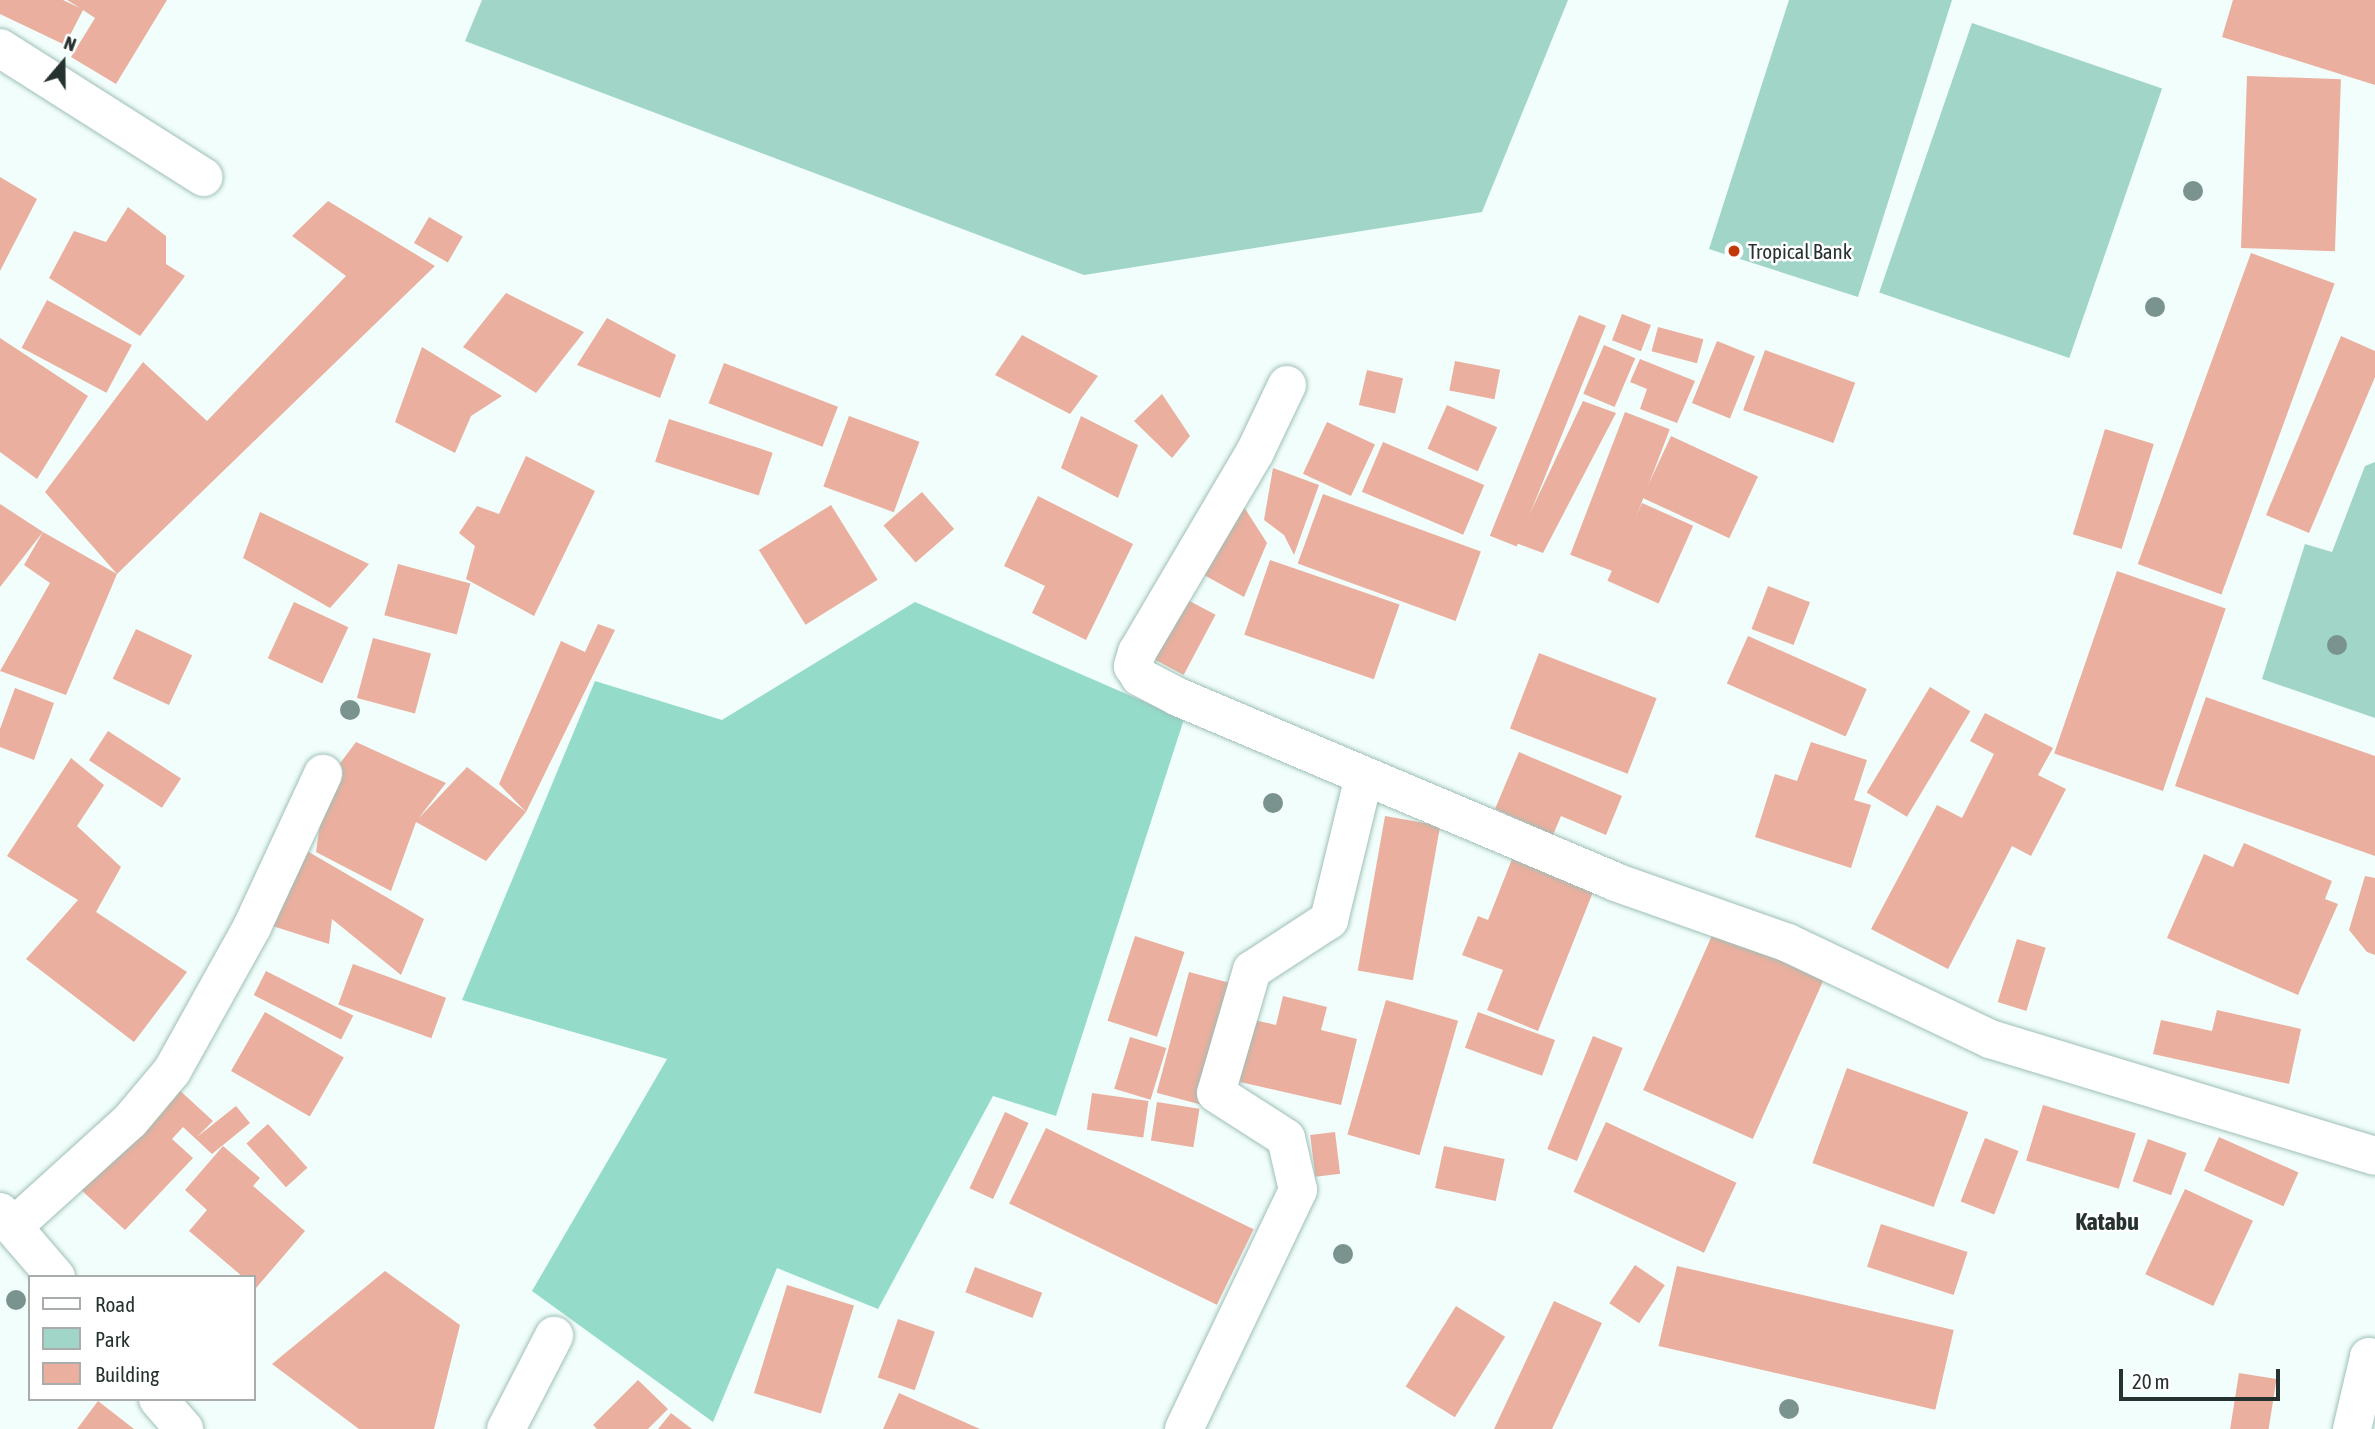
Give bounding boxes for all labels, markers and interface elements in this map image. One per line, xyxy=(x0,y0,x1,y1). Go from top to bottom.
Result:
north arrow xyxy=(28,28,98,98)
text: N xyxy=(61,31,79,56)
place label: Tropical Bank xyxy=(1748,238,1852,264)
marker: Tropical Bank xyxy=(1726,243,1742,259)
district label: Katabu xyxy=(2075,1208,2139,1236)
legend xyxy=(28,1275,256,1401)
text: Road xyxy=(95,1292,135,1316)
text: Park xyxy=(95,1327,130,1351)
scale bar xyxy=(2123,1356,2284,1400)
text: Building xyxy=(95,1362,159,1386)
text: 20 m xyxy=(2132,1369,2170,1393)

